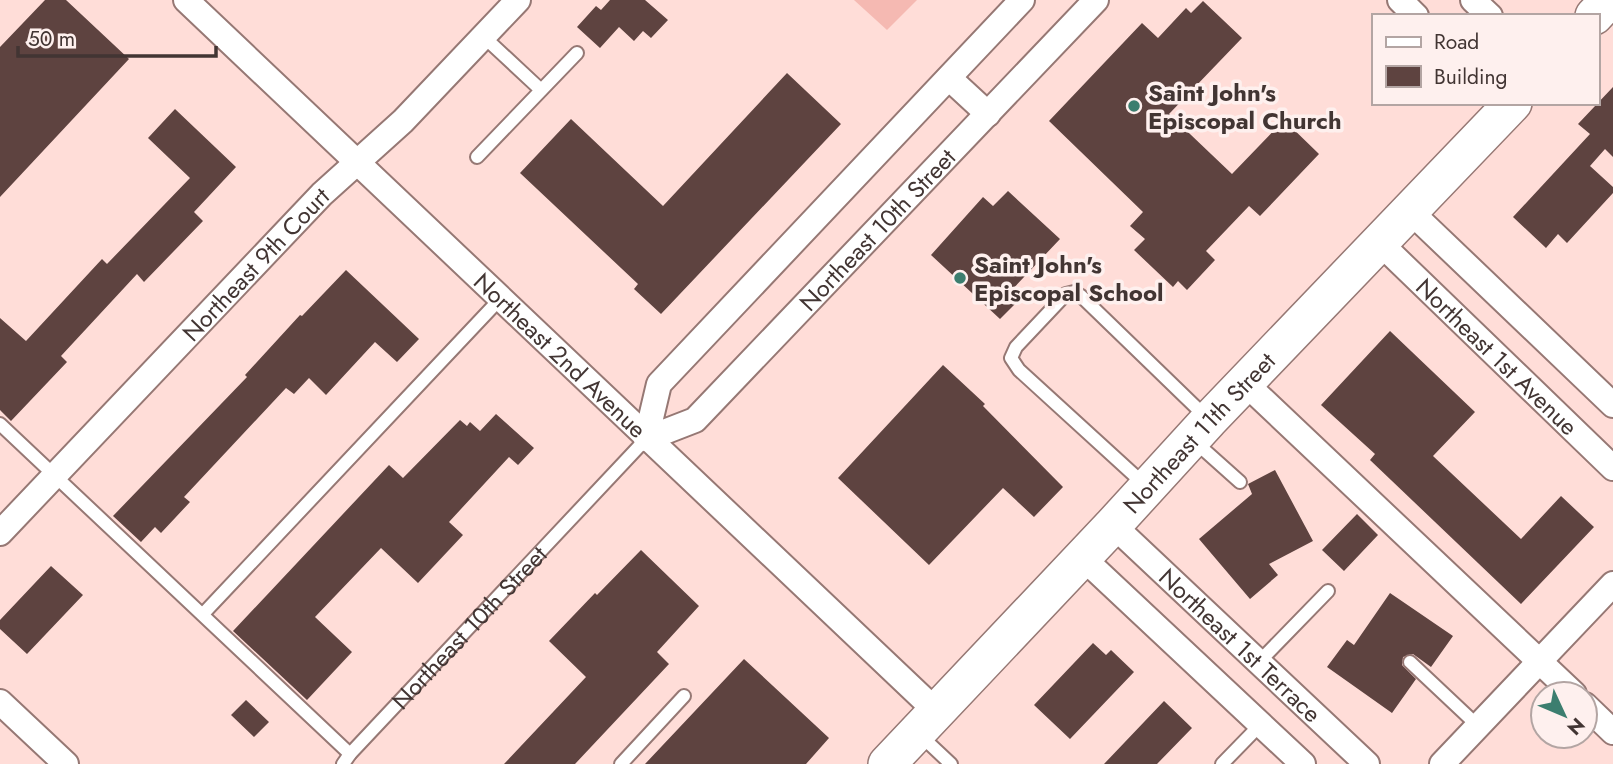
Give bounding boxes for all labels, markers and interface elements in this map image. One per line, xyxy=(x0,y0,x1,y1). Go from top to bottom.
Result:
scale bar xyxy=(18,14,215,58)
legend xyxy=(1372,14,1599,105)
text: 50 m xyxy=(28,24,75,54)
text: Road xyxy=(1434,27,1479,57)
text: Building xyxy=(1434,62,1507,92)
place label: Saint John's Episcopal Church xyxy=(1148,75,1342,138)
marker: Saint John's Episcopal Church xyxy=(1126,98,1142,114)
street label: Northeast 10th Street xyxy=(791,140,963,319)
street label: Northeast 9th Court xyxy=(174,178,337,349)
place label: Saint John's Episcopal School xyxy=(974,247,1164,310)
street label: Northeast 2nd Avenue xyxy=(466,264,655,446)
marker: Saint John's Episcopal School xyxy=(952,270,968,286)
street label: Northeast 1st Avenue xyxy=(1408,270,1586,443)
street label: Northeast 11th Street xyxy=(1114,344,1283,521)
street label: Northeast 10th Street xyxy=(383,538,555,717)
street label: Northeast 1st Terrace xyxy=(1151,560,1329,730)
north arrow xyxy=(1529,680,1599,750)
text: N xyxy=(1561,712,1591,741)

